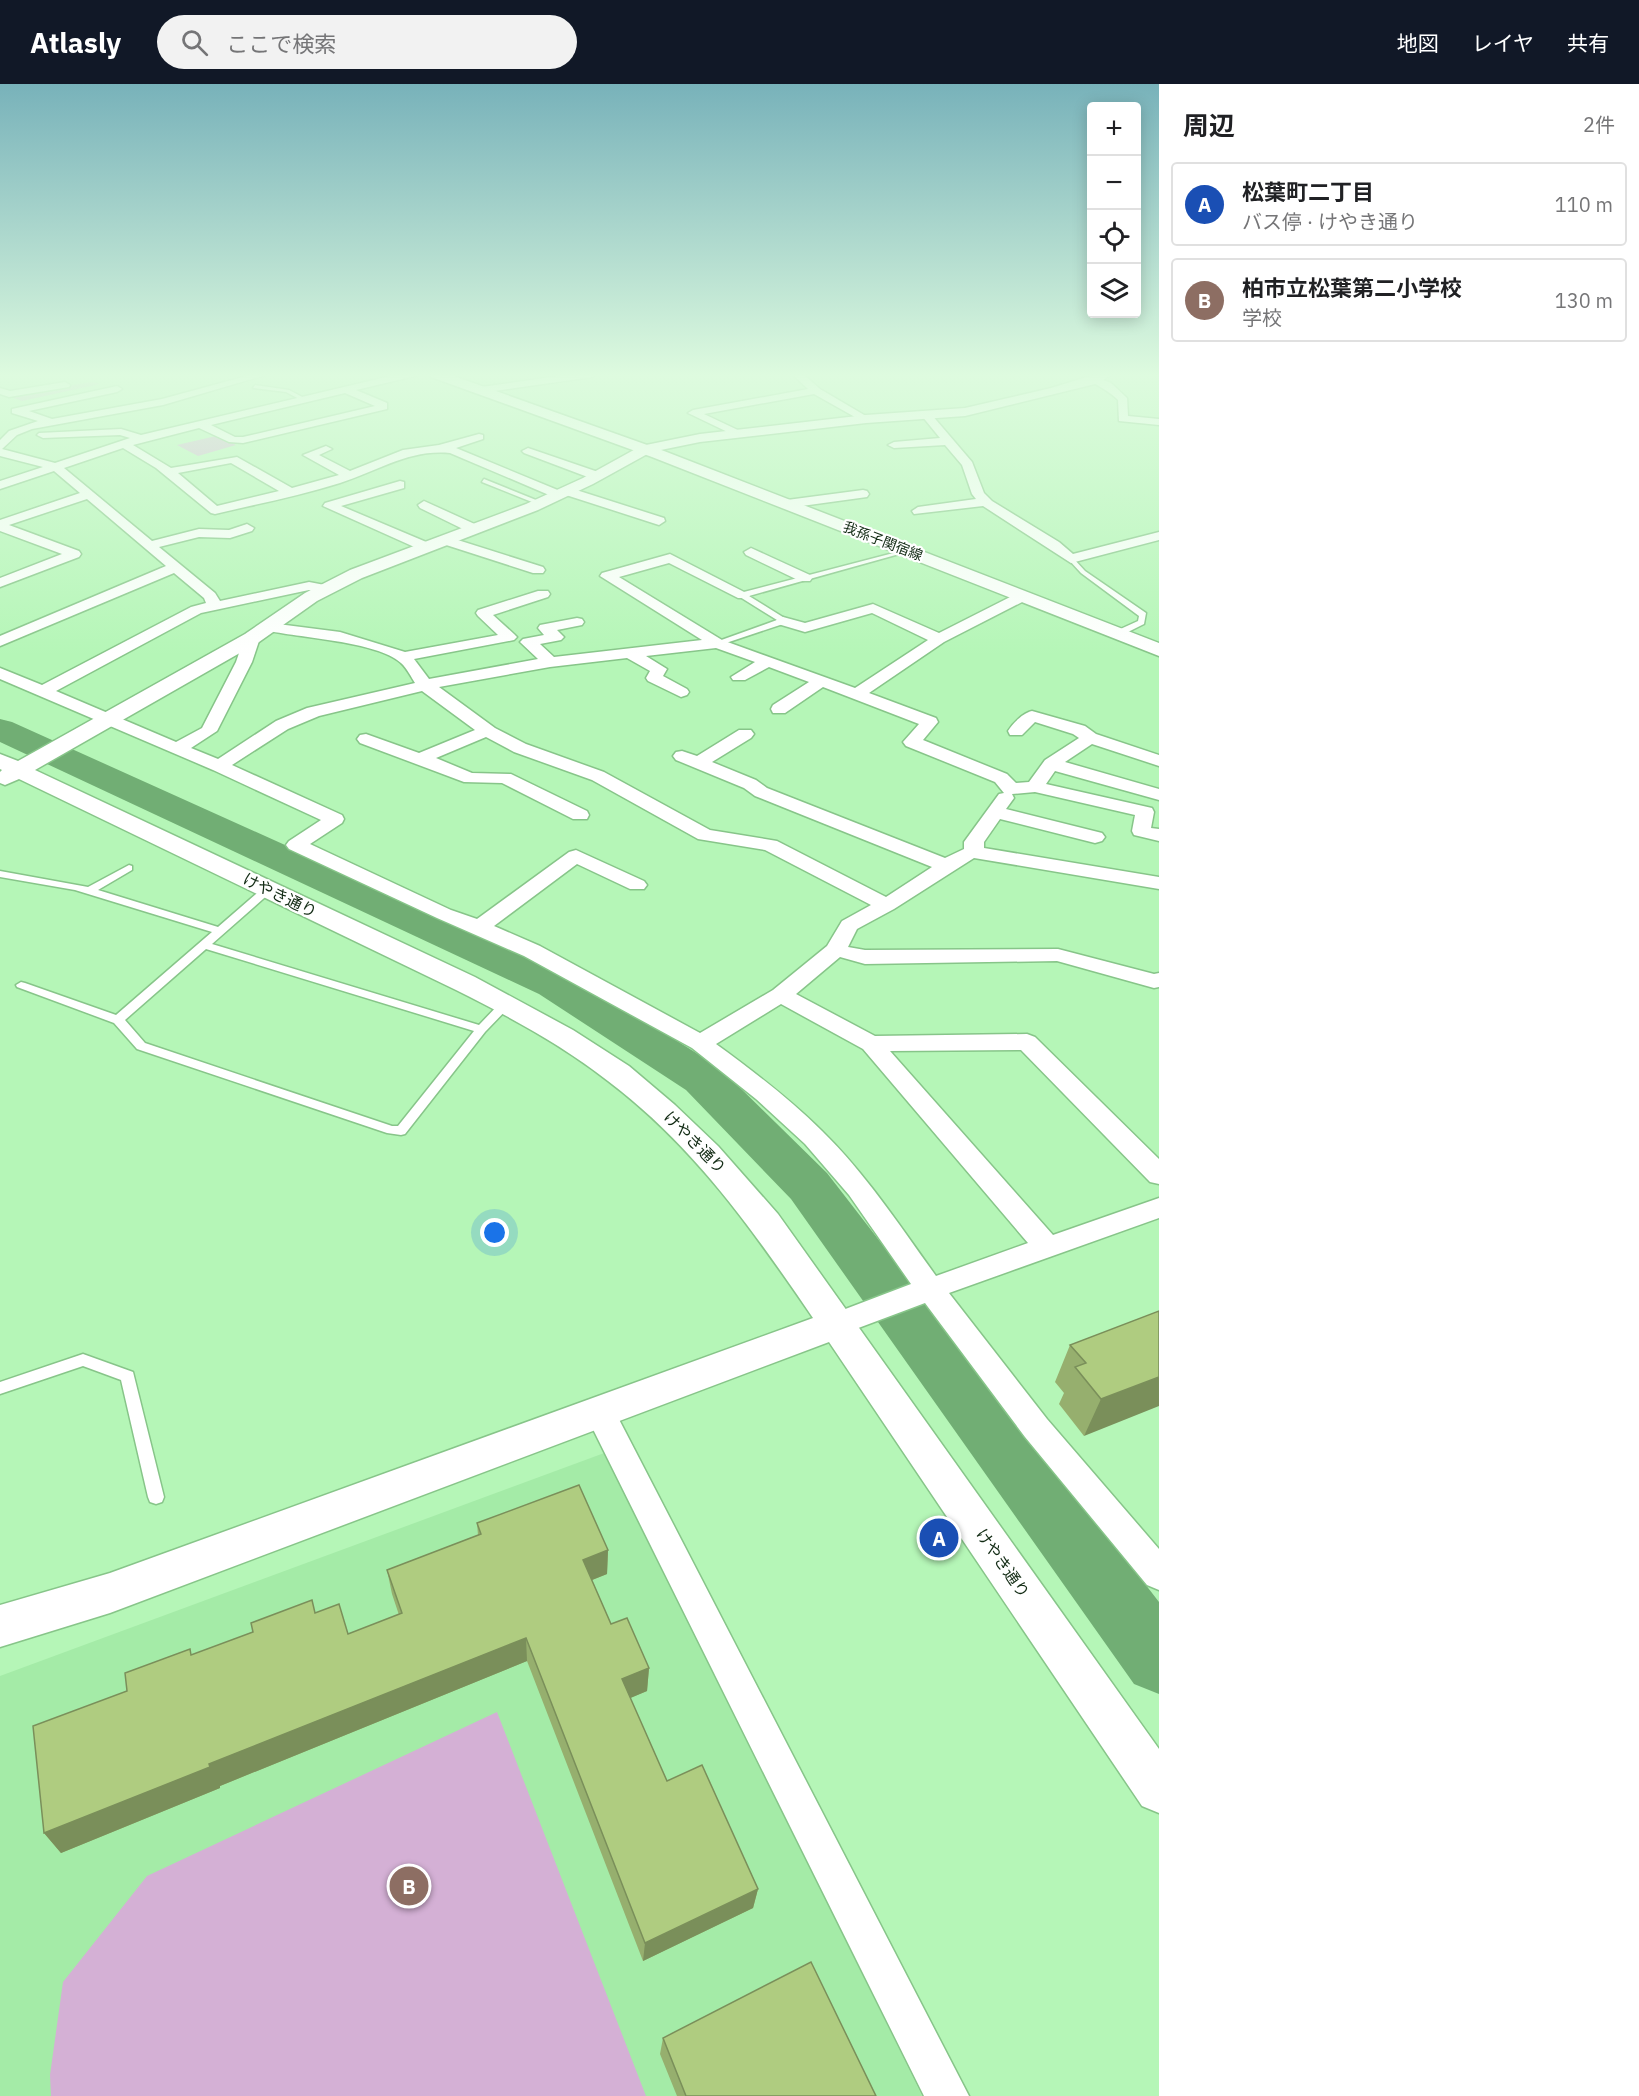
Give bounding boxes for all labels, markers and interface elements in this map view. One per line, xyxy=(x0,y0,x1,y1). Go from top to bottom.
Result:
search box xyxy=(157,15,577,69)
text: Atlasly xyxy=(30,24,121,61)
icon: search xyxy=(178,26,211,59)
text: ここで検索 xyxy=(226,29,336,58)
text: 地図 xyxy=(1397,29,1439,57)
text: レイヤ xyxy=(1472,29,1534,57)
text: 共有 xyxy=(1567,29,1609,57)
map controls xyxy=(1087,102,1141,318)
button: + xyxy=(1087,102,1141,156)
text: 周辺 xyxy=(1183,108,1235,142)
text: 2件 xyxy=(1583,111,1615,138)
button: − xyxy=(1087,156,1141,210)
text: 松葉町二丁目 xyxy=(1242,177,1374,206)
text: A xyxy=(1198,191,1211,218)
text: 110 m xyxy=(1555,191,1613,218)
text: バス停 · けやき通り xyxy=(1242,208,1418,235)
button: locate xyxy=(1087,210,1141,264)
button: layers xyxy=(1087,264,1141,318)
text: 柏市立松葉第二小学校 xyxy=(1242,273,1462,302)
text: B xyxy=(1198,287,1211,314)
text: 130 m xyxy=(1555,287,1613,314)
text: 学校 xyxy=(1242,304,1282,331)
street label: 我孫子関宿線 xyxy=(841,518,925,564)
street label: けやき通り xyxy=(240,868,320,922)
street label: けやき通り xyxy=(660,1107,730,1177)
your location xyxy=(480,1218,509,1247)
pin: A xyxy=(920,1516,958,1560)
street label: けやき通り xyxy=(972,1524,1034,1602)
pin: B xyxy=(390,1864,428,1908)

